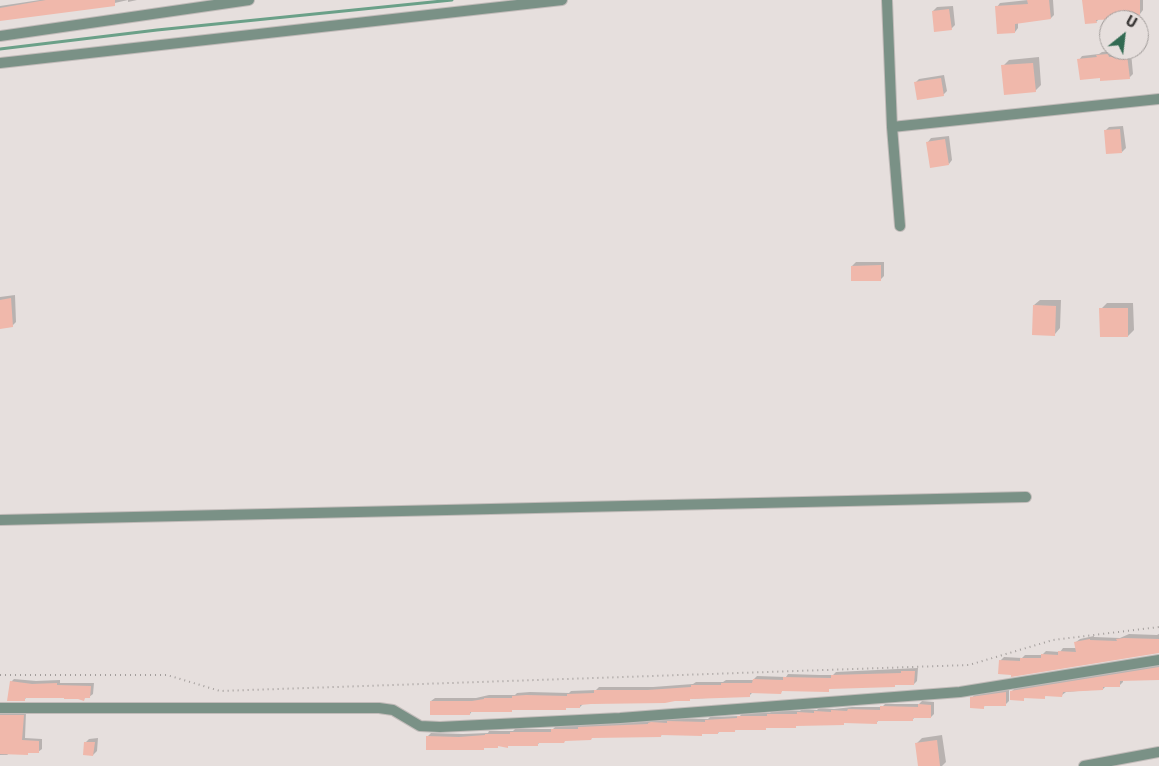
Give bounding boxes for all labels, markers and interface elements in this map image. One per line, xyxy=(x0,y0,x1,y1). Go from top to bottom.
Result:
north arrow xyxy=(1099,10,1149,60)
text: U xyxy=(1122,12,1140,32)

